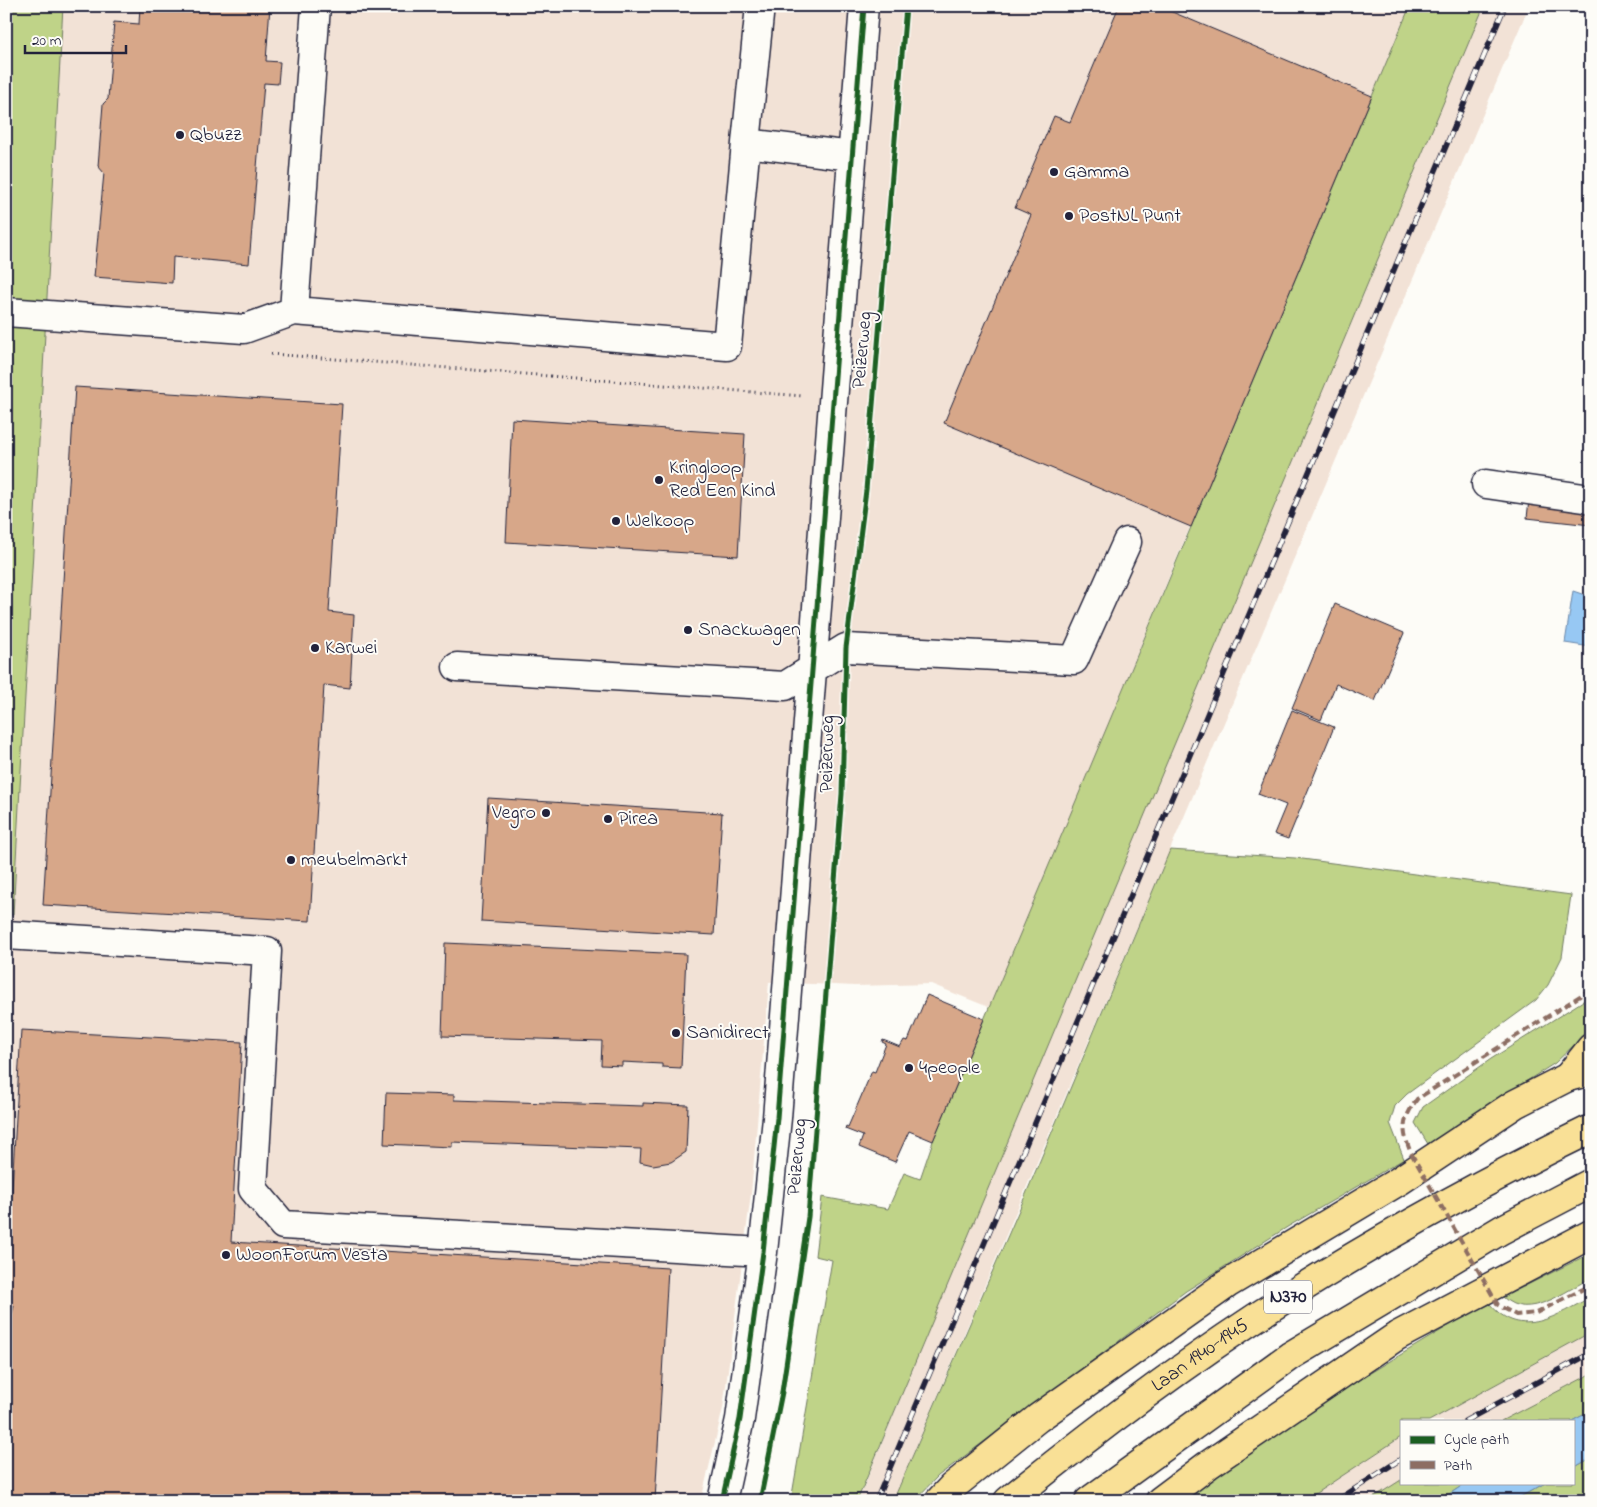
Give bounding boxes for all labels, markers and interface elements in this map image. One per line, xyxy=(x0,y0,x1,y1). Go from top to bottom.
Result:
scale bar xyxy=(25,22,126,54)
text: 20 m xyxy=(32,30,62,52)
place label: Qbuzz xyxy=(190,121,242,150)
marker: Qbuzz xyxy=(174,129,186,141)
place label: Gamma xyxy=(1064,158,1129,187)
marker: Gamma xyxy=(1048,166,1060,178)
place label: PostNL Punt xyxy=(1079,202,1181,231)
marker: PostNL Punt xyxy=(1063,210,1075,222)
street label: Peizerweg xyxy=(845,310,882,390)
place label: Kringloop Red Een Kind xyxy=(669,454,776,506)
marker: Kringloop Red Een Kind xyxy=(653,474,665,486)
place label: Welkoop xyxy=(626,507,694,536)
marker: Welkoop xyxy=(610,515,622,527)
place label: Snackwagen xyxy=(698,616,801,646)
marker: Snackwagen xyxy=(682,624,694,636)
place label: Karwei xyxy=(325,634,377,663)
marker: Karwei xyxy=(309,642,321,654)
street label: Peizerweg xyxy=(813,715,844,793)
place label: Vegro xyxy=(491,799,536,829)
place label: Pirea xyxy=(618,805,658,834)
marker: Vegro xyxy=(540,807,552,819)
marker: Pirea xyxy=(602,813,614,825)
place label: meubelmarkt xyxy=(301,846,408,875)
marker: meubelmarkt xyxy=(285,854,297,866)
place label: Sanidirect xyxy=(686,1019,769,1048)
marker: Sanidirect xyxy=(670,1027,682,1039)
place label: 4people xyxy=(919,1054,980,1083)
marker: 4people xyxy=(903,1062,915,1074)
street label: Peizerweg xyxy=(780,1117,817,1197)
place label: WoonForum Vesta xyxy=(236,1241,388,1270)
marker: WoonForum Vesta xyxy=(220,1249,232,1261)
road number: N370 xyxy=(1264,1280,1312,1314)
street label: Laan 1940-1945 xyxy=(1145,1311,1255,1400)
legend xyxy=(1400,1420,1574,1484)
text: Cycle path xyxy=(1444,1429,1509,1452)
text: Path xyxy=(1444,1455,1472,1477)

